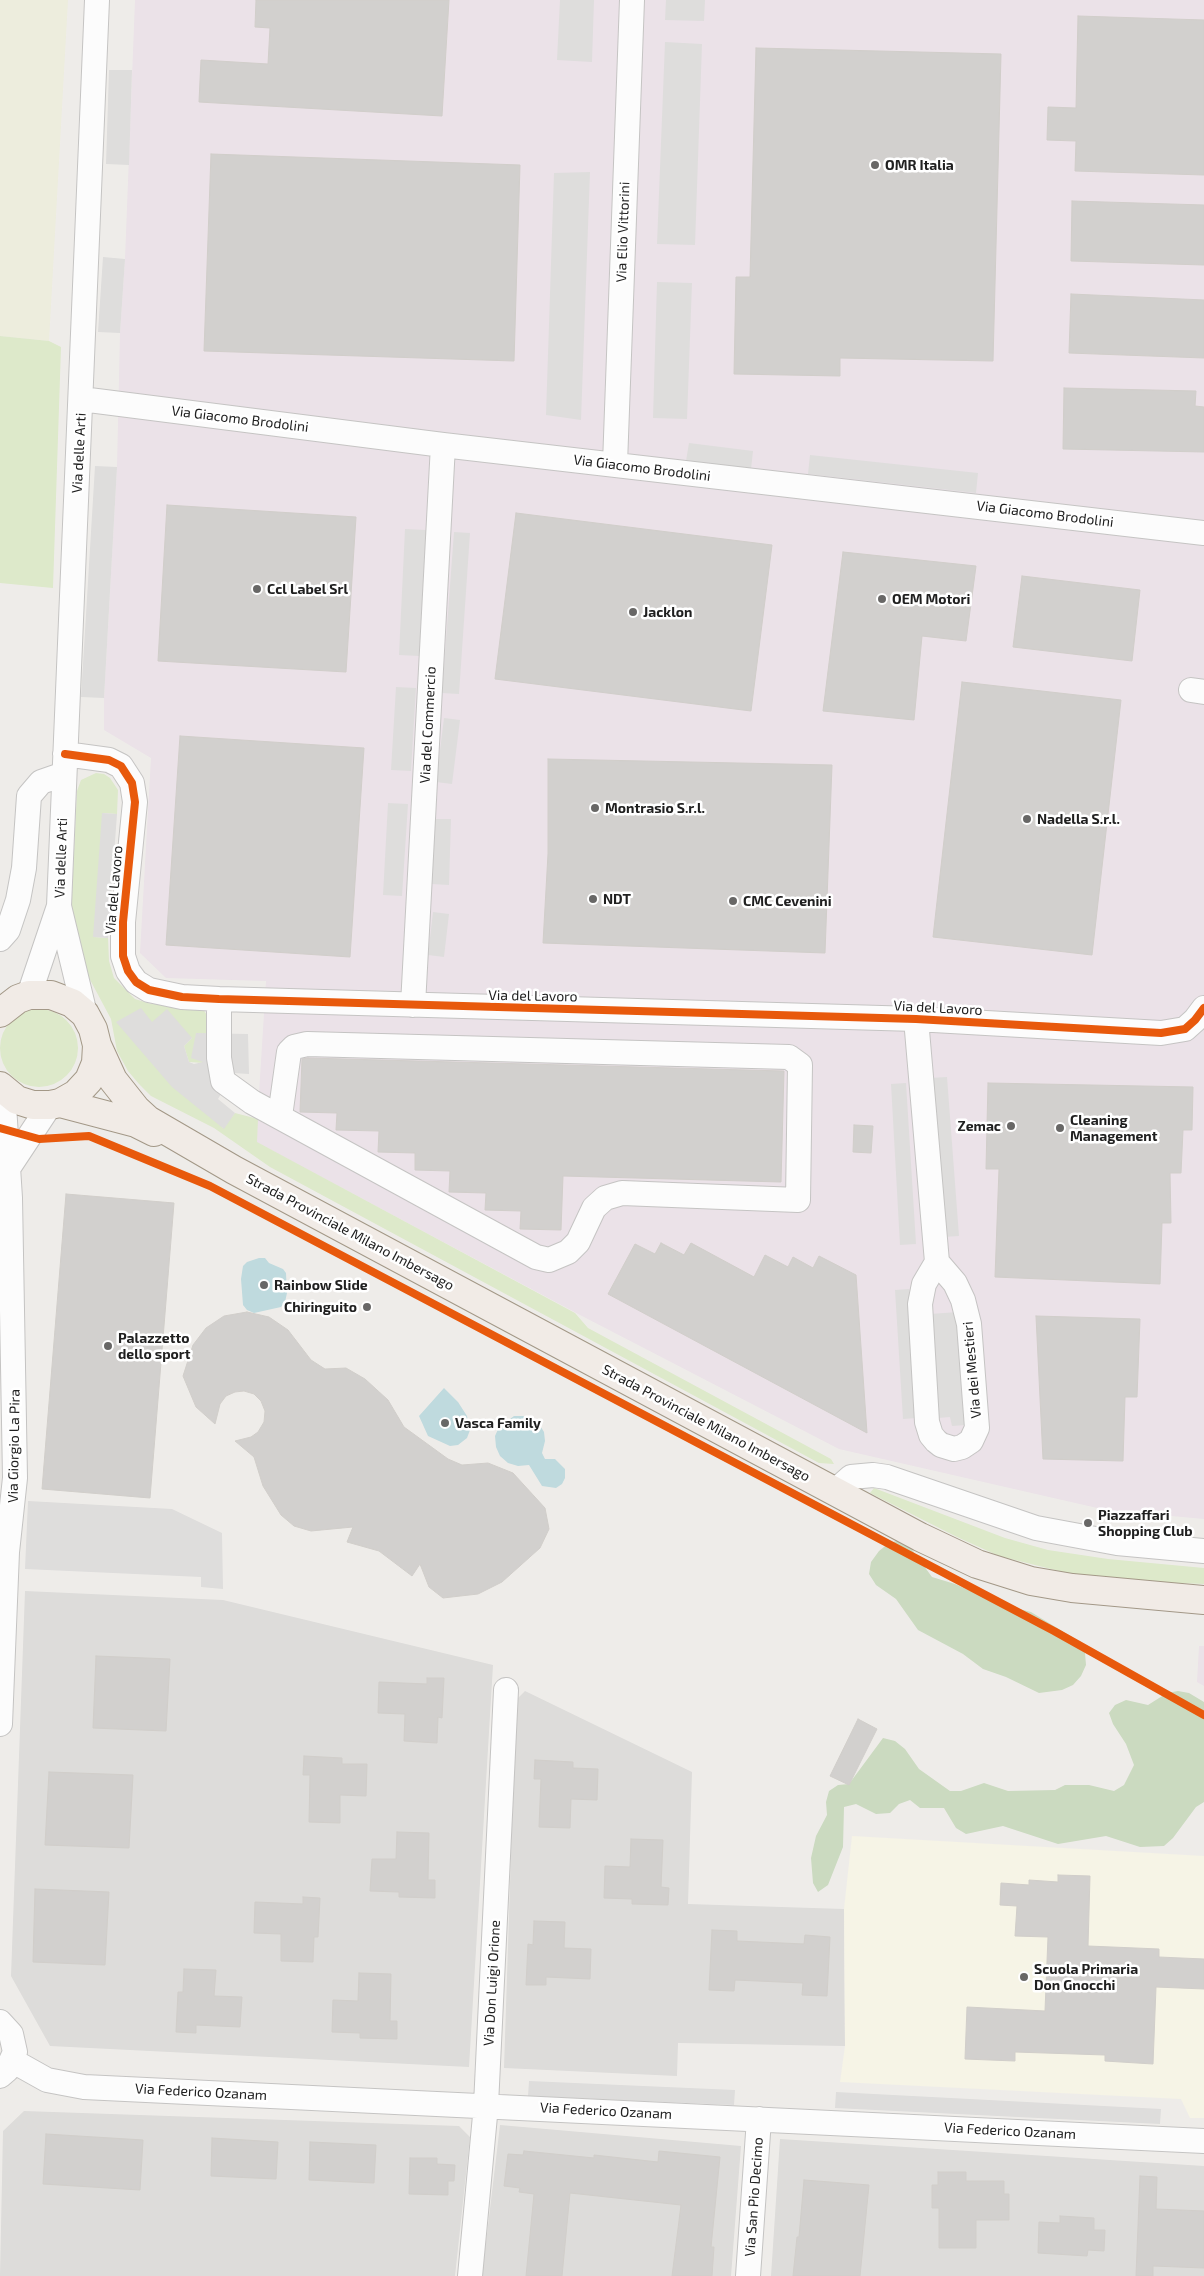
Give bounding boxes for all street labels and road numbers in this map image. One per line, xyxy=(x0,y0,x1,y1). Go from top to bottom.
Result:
street label: Via Elio Vittorini xyxy=(613,181,633,283)
street label: Via Giacomo Brodolini xyxy=(170,402,310,436)
street label: Via delle Arti xyxy=(69,412,89,494)
street label: Via Giacomo Brodolini xyxy=(572,451,712,485)
street label: Via Giacomo Brodolini xyxy=(975,497,1115,531)
street label: Via del Commercio xyxy=(417,666,439,784)
street label: Via delle Arti xyxy=(51,818,71,898)
street label: Via del Lavoro xyxy=(102,845,126,935)
street label: Via del Lavoro xyxy=(488,987,578,1005)
street label: Via del Lavoro xyxy=(893,997,983,1019)
street label: Strada Provinciale Milano Imbersago xyxy=(243,1170,457,1294)
street label: Via dei Mestieri xyxy=(959,1321,985,1419)
street label: Strada Provinciale Milano Imbersago xyxy=(599,1361,813,1485)
street label: Via Giorgio La Pira xyxy=(5,1389,23,1503)
street label: Via Don Luigi Orione xyxy=(480,1919,504,2047)
street label: Via Federico Ozanam xyxy=(134,2080,268,2104)
street label: Via Federico Ozanam xyxy=(539,2099,673,2123)
street label: Via Federico Ozanam xyxy=(943,2119,1077,2143)
street label: Via San Pio Decimo xyxy=(741,2137,767,2257)

